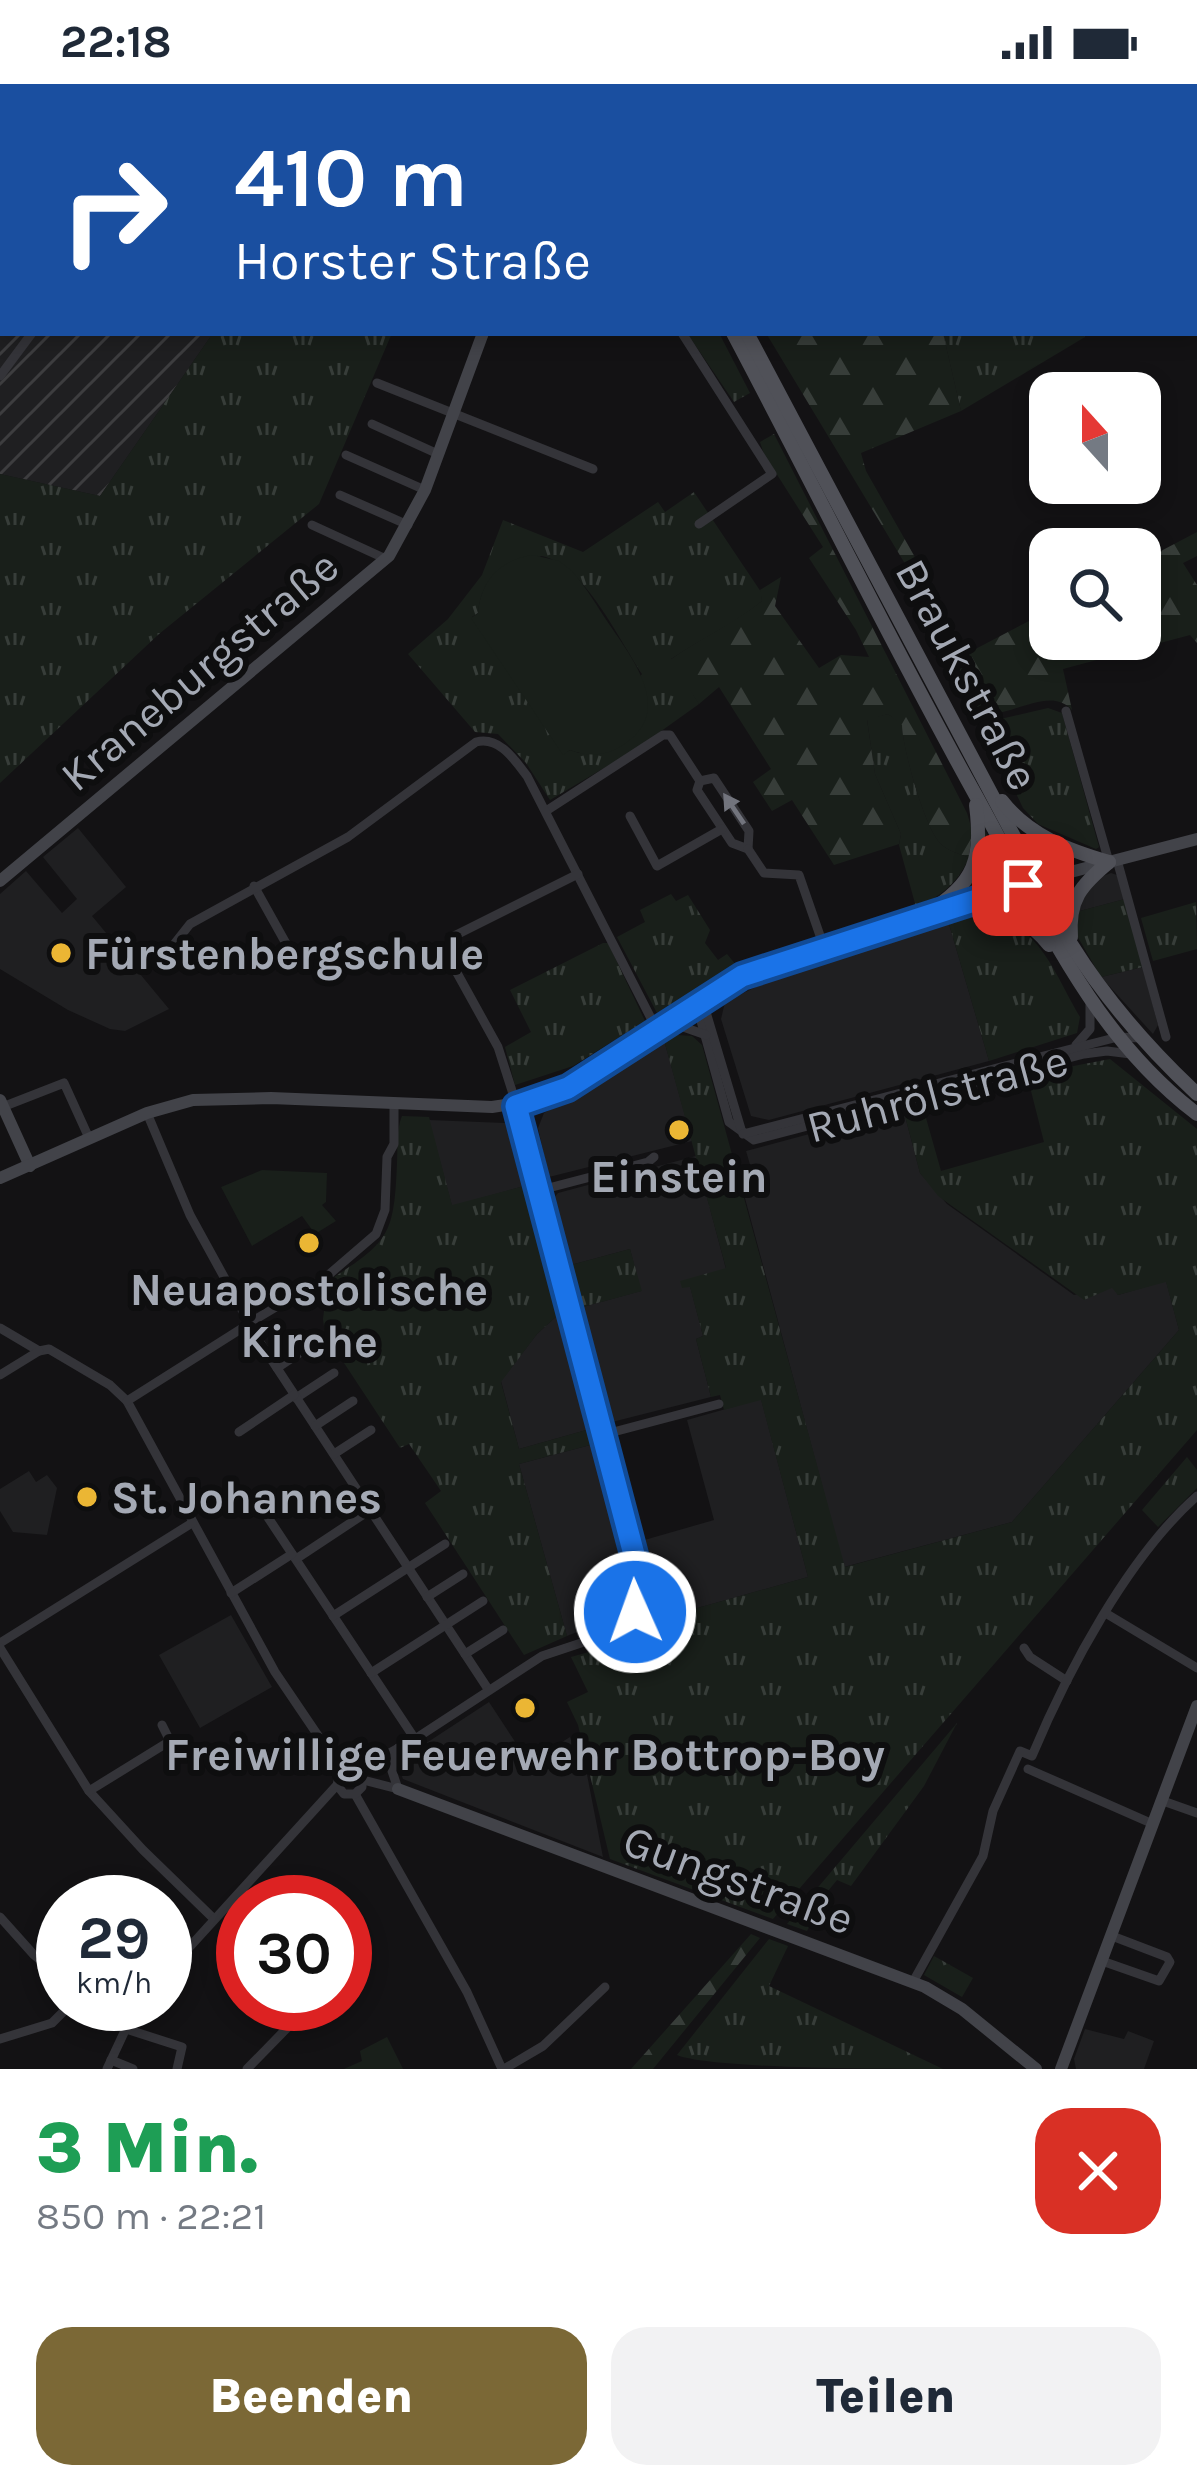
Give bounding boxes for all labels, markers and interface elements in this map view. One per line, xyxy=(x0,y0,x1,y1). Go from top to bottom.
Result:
text: 22:18 xyxy=(60,16,172,68)
text: 410 m xyxy=(234,129,468,227)
icon: right xyxy=(36,132,192,288)
text: Horster Straße xyxy=(234,229,591,293)
north arrow xyxy=(1029,372,1161,504)
map controls xyxy=(1029,372,1161,660)
button: search xyxy=(1029,528,1161,660)
street label: Kraneburgstraße xyxy=(50,540,349,803)
street label: Braukstraße xyxy=(885,550,1050,799)
one-way arrow xyxy=(723,793,746,826)
pin xyxy=(972,834,1074,936)
icon: arrive xyxy=(990,852,1056,918)
place label: Fürstenbergschule xyxy=(85,928,484,981)
marker: Fürstenbergschule xyxy=(48,940,74,966)
street label: Ruhrölstraße xyxy=(801,1034,1073,1154)
marker: Einstein xyxy=(666,1117,692,1143)
place label: Einstein xyxy=(590,1151,768,1203)
marker: Neuapostolische Kirche xyxy=(296,1230,322,1256)
place label: Neuapostolische Kirche xyxy=(130,1264,488,1368)
place label: St. Johannes xyxy=(111,1472,382,1524)
marker: St. Johannes xyxy=(74,1484,100,1510)
position arrow xyxy=(572,1549,698,1675)
marker: Freiwillige Feuerwehr Bottrop-Boy xyxy=(512,1695,538,1721)
place label: Freiwillige Feuerwehr Bottrop-Boy xyxy=(165,1729,885,1782)
street label: Gungstraße xyxy=(616,1814,861,1947)
speed limit sign: 30 xyxy=(216,1875,372,2031)
text: 29 xyxy=(78,1903,150,1973)
text: km/h xyxy=(76,1965,152,2001)
text: 3 Min. xyxy=(36,2106,258,2190)
button: close xyxy=(1035,2108,1161,2234)
text: 850 m · 22:21 xyxy=(36,2193,266,2239)
button: Beenden xyxy=(36,2327,587,2465)
button: Teilen xyxy=(611,2327,1161,2465)

